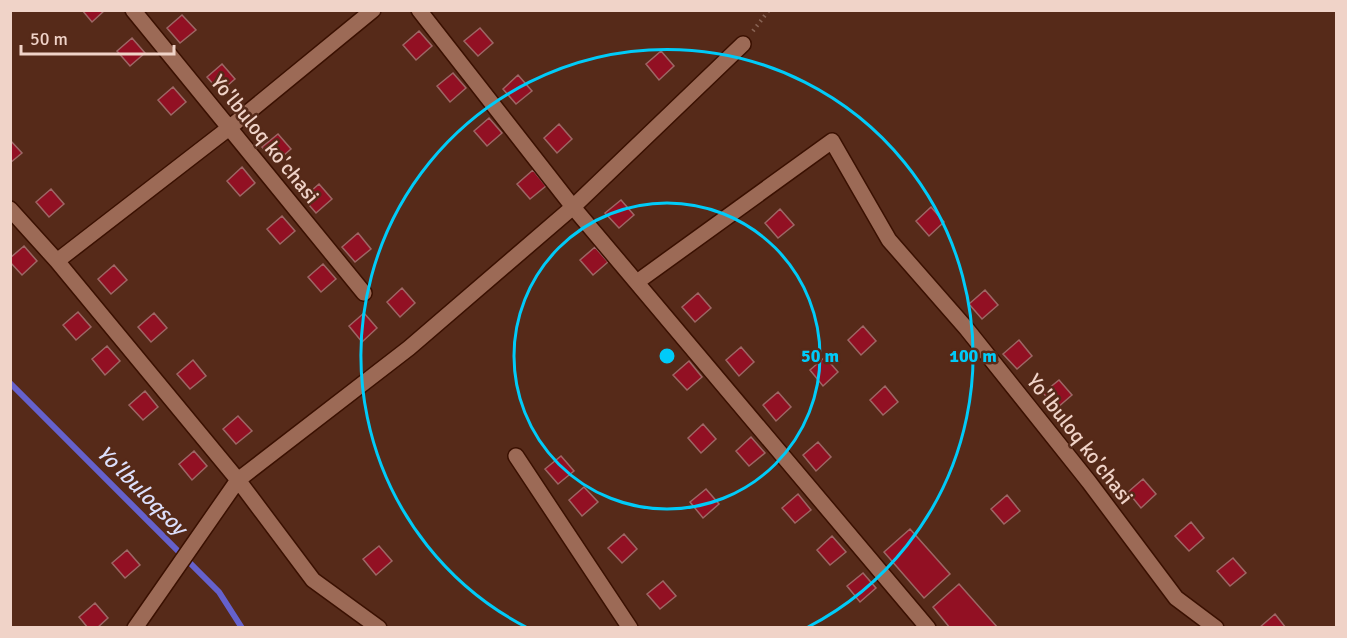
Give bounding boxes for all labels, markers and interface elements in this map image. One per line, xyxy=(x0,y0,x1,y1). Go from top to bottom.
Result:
scale bar xyxy=(21,18,174,56)
text: 50 m xyxy=(30,28,68,50)
street label: Yo'lbuloq ko'chasi xyxy=(205,69,325,209)
text: 50 m xyxy=(801,345,839,367)
text: 100 m xyxy=(949,345,997,367)
centre of rings xyxy=(657,346,677,366)
street label: Yo'lbuloq ko'chasi xyxy=(1021,369,1139,509)
water label: Yo'lbuloqsoy xyxy=(91,439,195,543)

